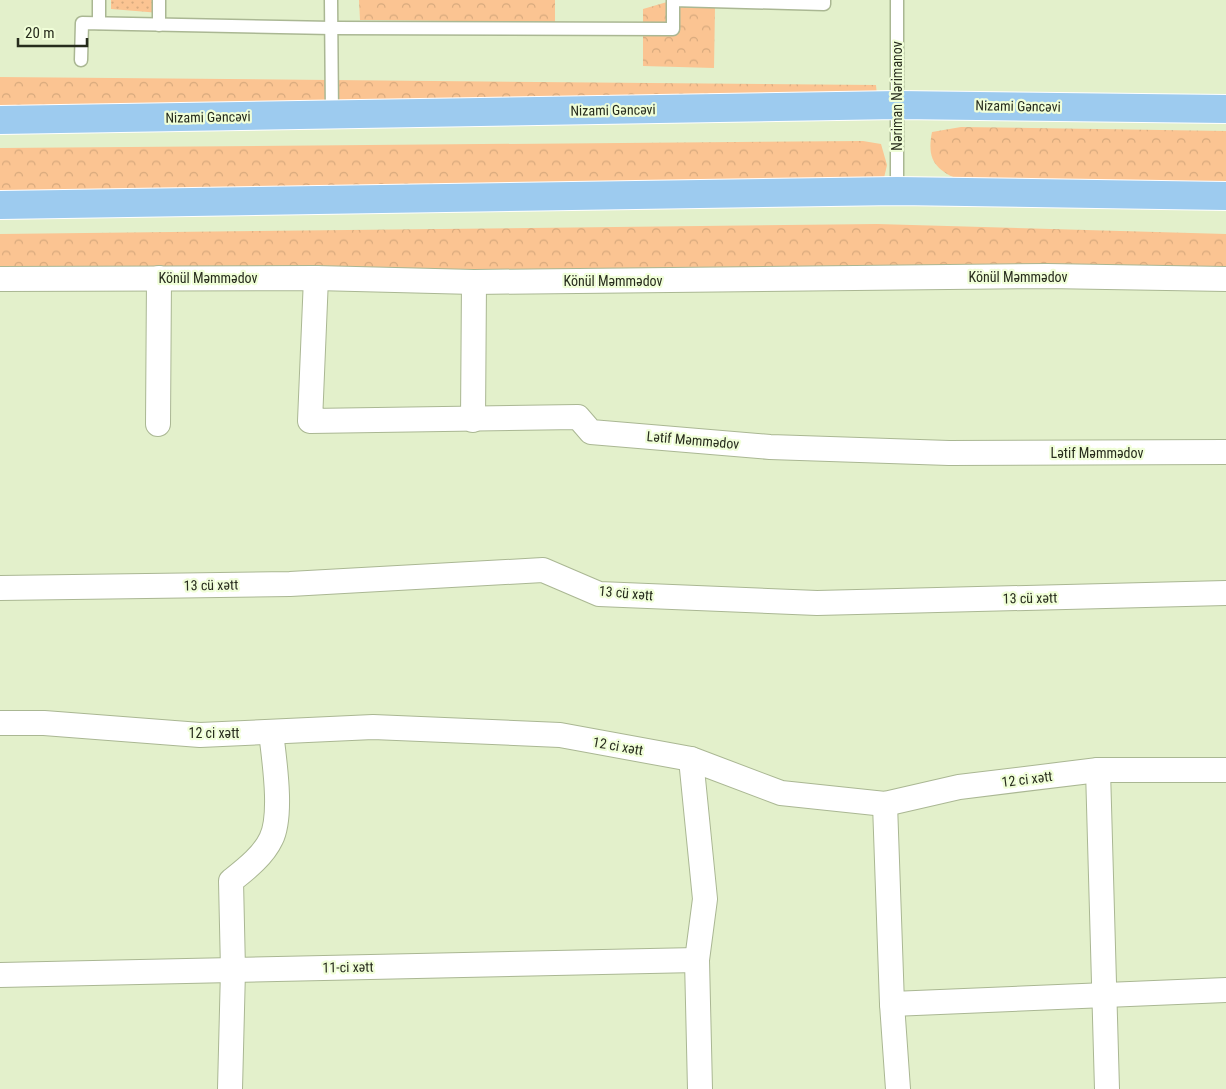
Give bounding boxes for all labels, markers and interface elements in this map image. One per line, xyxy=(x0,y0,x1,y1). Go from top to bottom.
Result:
scale bar xyxy=(18,15,86,47)
text: 20 m xyxy=(25,24,55,42)
street label: Nəriman Nərimanov xyxy=(889,41,905,151)
street label: Nizami Gəncəvi xyxy=(975,97,1061,115)
street label: Nizami Gəncəvi xyxy=(570,101,656,119)
street label: Nizami Gəncəvi xyxy=(165,108,251,126)
street label: Könül Məmmədov xyxy=(968,269,1068,285)
street label: Könül Məmmədov xyxy=(158,270,258,286)
street label: Könül Məmmədov xyxy=(563,273,663,289)
street label: Lətif Məmmədov xyxy=(646,428,740,452)
street label: Lətif Məmmədov xyxy=(1051,445,1143,461)
street label: 13 cü xətt xyxy=(184,577,238,593)
street label: 13 cü xətt xyxy=(598,583,654,603)
street label: 13 cü xətt xyxy=(1003,590,1057,606)
street label: 12 ci xətt xyxy=(189,725,239,741)
street label: 12 ci xətt xyxy=(592,734,644,758)
street label: 12 ci xətt xyxy=(1001,768,1053,790)
street label: 11-ci xətt xyxy=(322,959,374,975)

